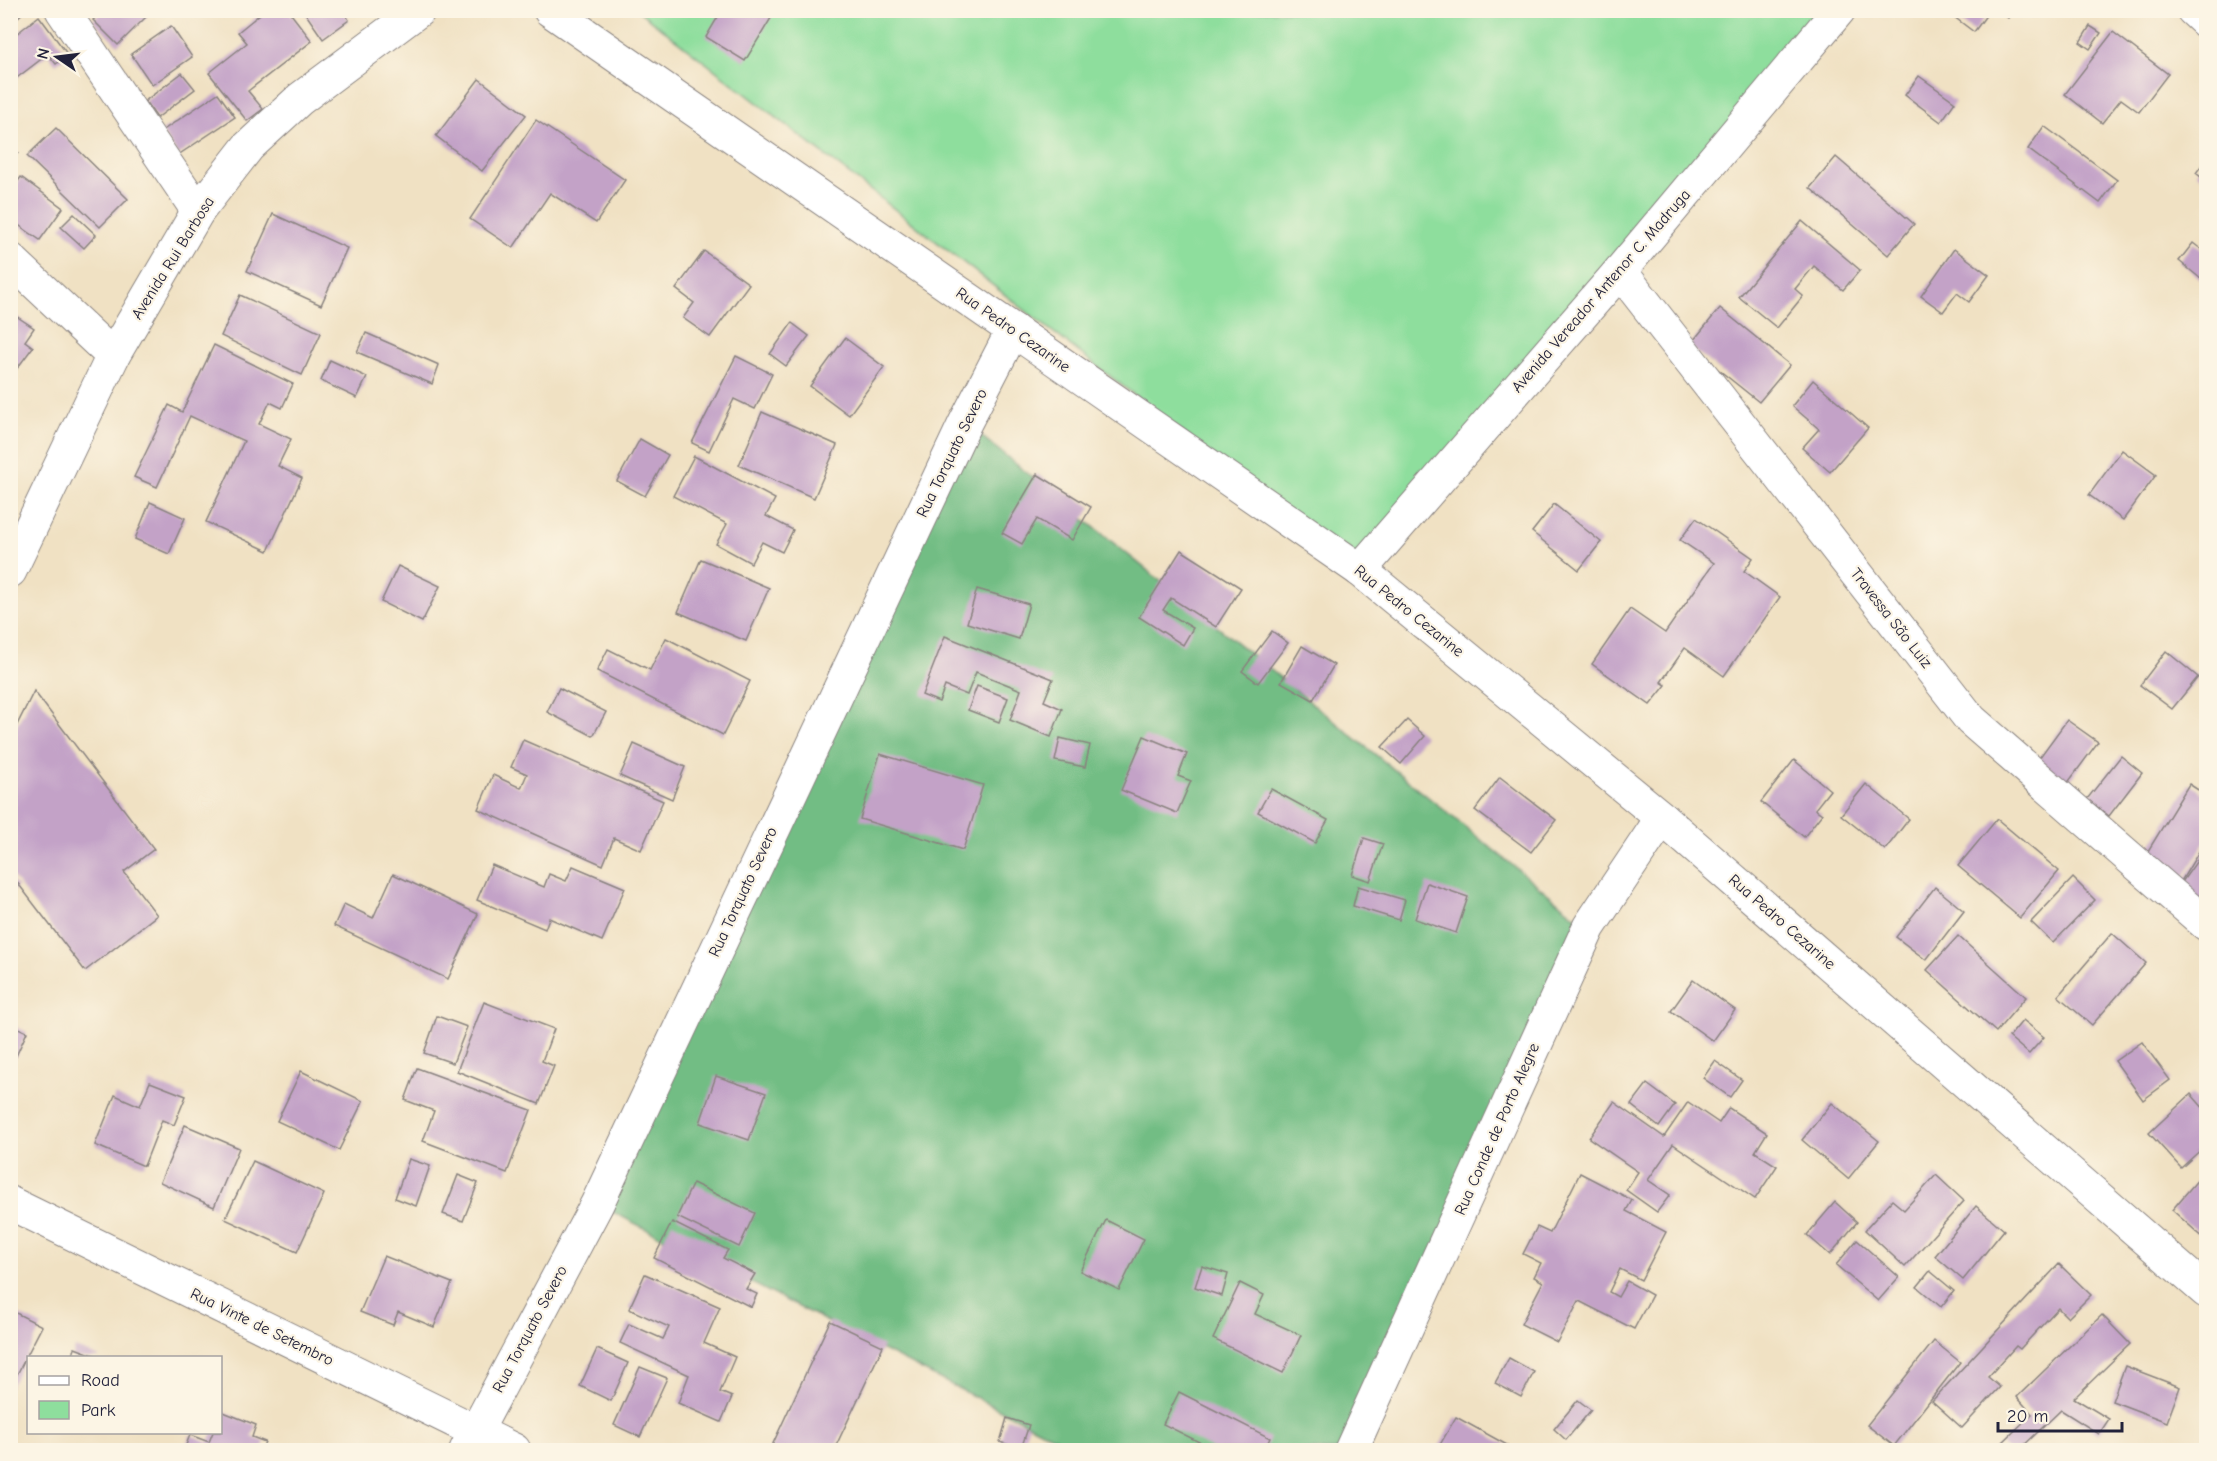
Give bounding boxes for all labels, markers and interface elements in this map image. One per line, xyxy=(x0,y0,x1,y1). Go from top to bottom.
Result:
north arrow xyxy=(27,27,87,87)
text: N xyxy=(33,46,53,61)
street label: Avenida Vereador Antenor C. Madruga xyxy=(1508,186,1694,396)
street label: Avenida Rui Barbosa xyxy=(128,193,218,323)
street label: Rua Pedro Cezarine xyxy=(952,284,1074,376)
street label: Rua Torquato Severo xyxy=(913,386,991,520)
street label: Rua Pedro Cezarine xyxy=(1351,561,1467,661)
street label: Travessa São Luiz xyxy=(1847,565,1935,671)
street label: Rua Torquato Severo xyxy=(705,824,781,960)
street label: Rua Pedro Cezarine xyxy=(1725,871,1839,973)
street label: Rua Conde de Porto Alegre xyxy=(1451,1040,1543,1218)
street label: Rua Torquato Severo xyxy=(489,1262,571,1396)
street label: Rua Vinte de Setembro xyxy=(187,1284,337,1370)
legend xyxy=(27,1356,222,1434)
text: Road xyxy=(81,1370,120,1391)
scale bar xyxy=(1998,1395,2122,1433)
text: Park xyxy=(81,1400,116,1421)
text: 20 m xyxy=(2007,1406,2048,1427)

